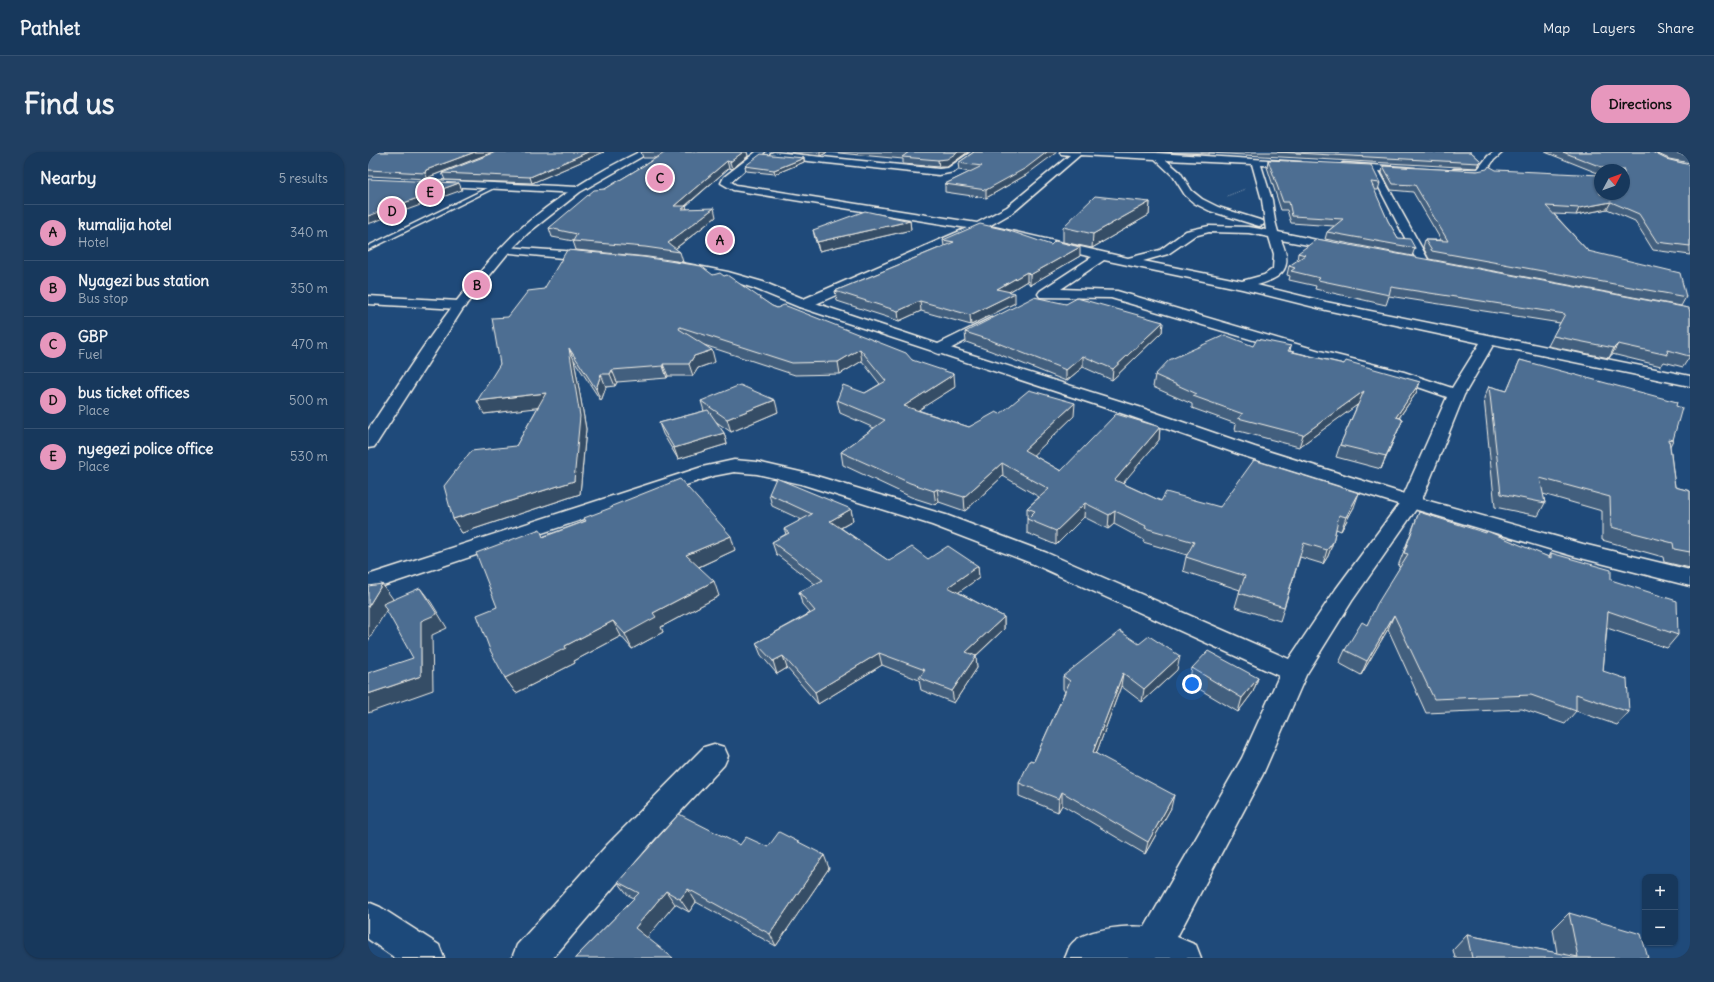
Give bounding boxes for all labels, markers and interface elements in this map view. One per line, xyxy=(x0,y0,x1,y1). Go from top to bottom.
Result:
text: Pathlet xyxy=(20,16,80,40)
text: Map xyxy=(1543,19,1570,37)
text: Layers xyxy=(1592,19,1635,37)
text: Share xyxy=(1657,19,1694,37)
button: Directions xyxy=(1591,85,1690,123)
text: Find us xyxy=(24,86,115,122)
pin: C xyxy=(647,163,673,193)
north arrow xyxy=(1594,164,1630,200)
text: Nearby xyxy=(40,167,96,189)
text: 5 results xyxy=(279,170,328,187)
pin: E xyxy=(417,177,443,207)
pin: D xyxy=(379,196,405,226)
text: kumalija hotel xyxy=(78,215,172,234)
text: A xyxy=(49,224,57,241)
text: 340 m xyxy=(290,224,328,241)
pin: A xyxy=(707,225,733,255)
text: Hotel xyxy=(78,234,109,251)
pin: B xyxy=(464,270,490,300)
text: Nyagezi bus station xyxy=(78,271,209,290)
text: B xyxy=(49,280,57,297)
text: 350 m xyxy=(290,280,328,297)
text: Bus stop xyxy=(78,290,128,307)
text: GBP xyxy=(78,327,108,346)
text: C xyxy=(49,336,57,353)
text: 470 m xyxy=(291,336,328,353)
text: Fuel xyxy=(78,346,102,363)
text: bus ticket offices xyxy=(78,383,190,402)
text: D xyxy=(48,392,58,409)
text: 500 m xyxy=(289,392,328,409)
text: Place xyxy=(78,402,109,419)
text: nyegezi police office xyxy=(78,439,213,458)
text: E xyxy=(49,448,57,465)
text: 530 m xyxy=(290,448,328,465)
text: Place xyxy=(78,458,109,475)
your location xyxy=(1182,674,1202,694)
map controls xyxy=(1642,874,1678,946)
button: + xyxy=(1642,874,1678,910)
button: − xyxy=(1642,910,1678,946)

